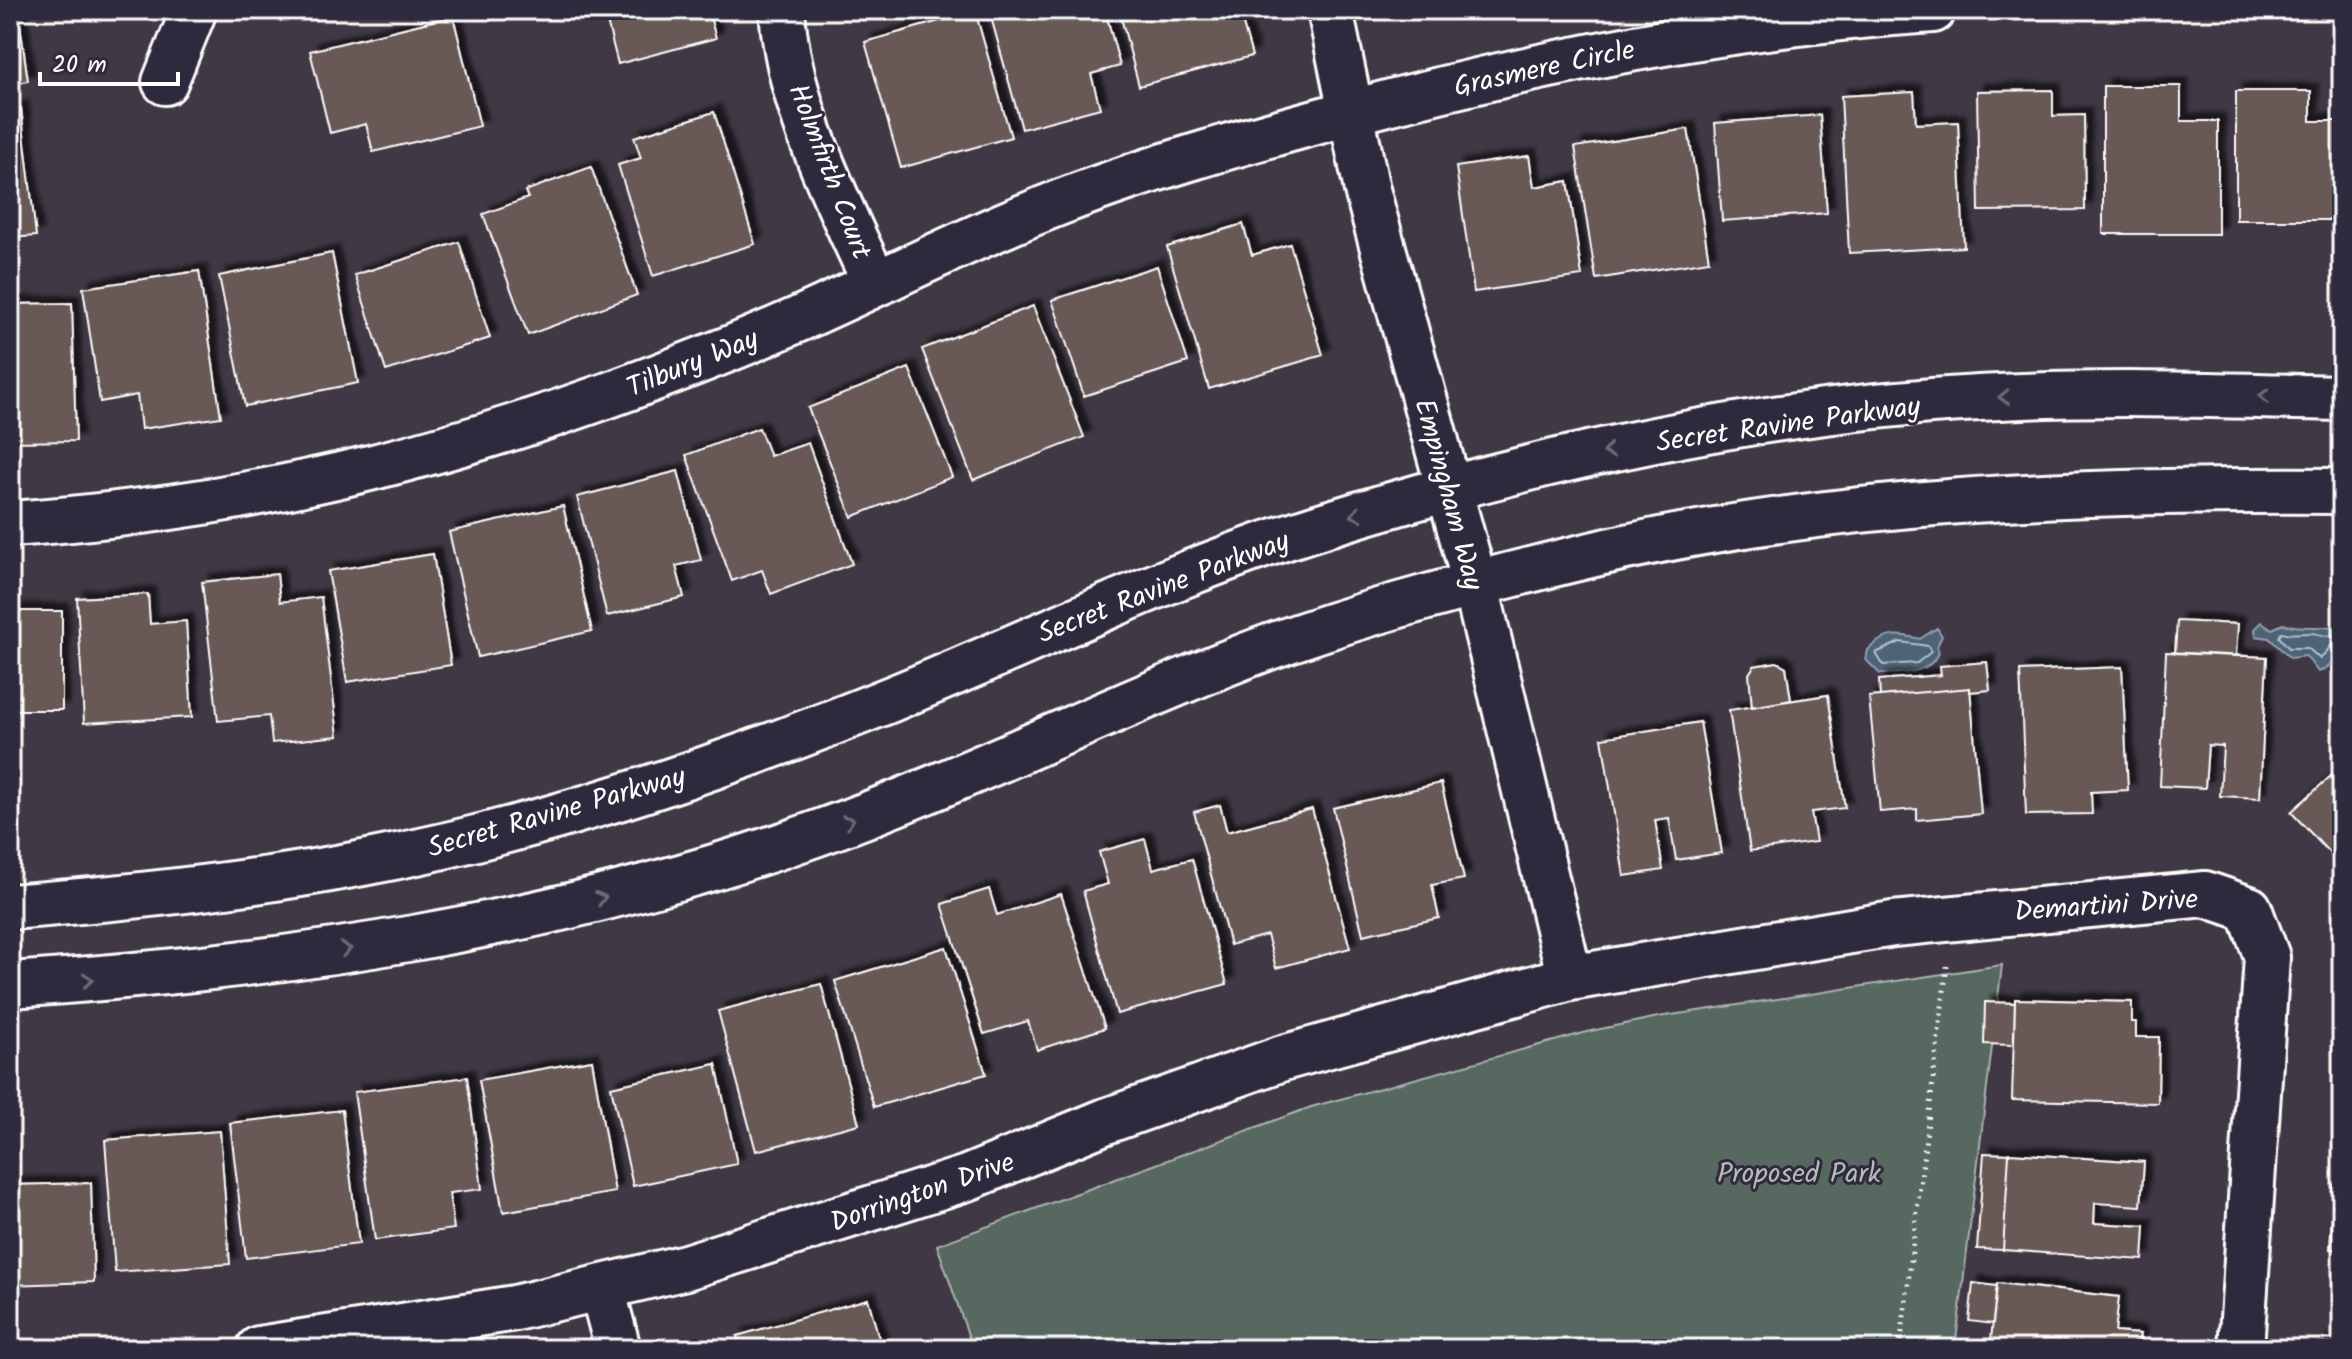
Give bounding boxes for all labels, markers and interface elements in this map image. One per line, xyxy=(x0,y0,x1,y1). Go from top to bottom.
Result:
street label: Grasmere Circle xyxy=(1450,28,1640,111)
scale bar xyxy=(40,36,178,86)
text: 20 m xyxy=(52,46,107,85)
street label: Holmfirth Court xyxy=(775,78,883,267)
street label: Tilbury Way xyxy=(620,317,766,411)
street label: Secret Ravine Parkway xyxy=(1653,385,1924,466)
one-way arrow xyxy=(2257,387,2270,405)
one-way arrow xyxy=(1997,388,2010,406)
street label: Empingham Way xyxy=(1400,394,1495,596)
one-way arrow xyxy=(1602,442,1615,459)
one-way arrow xyxy=(1350,506,1364,522)
street label: Secret Ravine Parkway xyxy=(1031,519,1297,657)
street label: Secret Ravine Parkway xyxy=(422,755,692,872)
one-way arrow xyxy=(841,814,855,831)
street label: Demartini Drive xyxy=(2013,878,2200,935)
one-way arrow xyxy=(593,891,607,908)
one-way arrow xyxy=(339,941,353,958)
one-way arrow xyxy=(82,972,95,989)
street label: Dorrington Drive xyxy=(825,1141,1021,1246)
park label: Proposed Park xyxy=(1717,1152,1882,1197)

